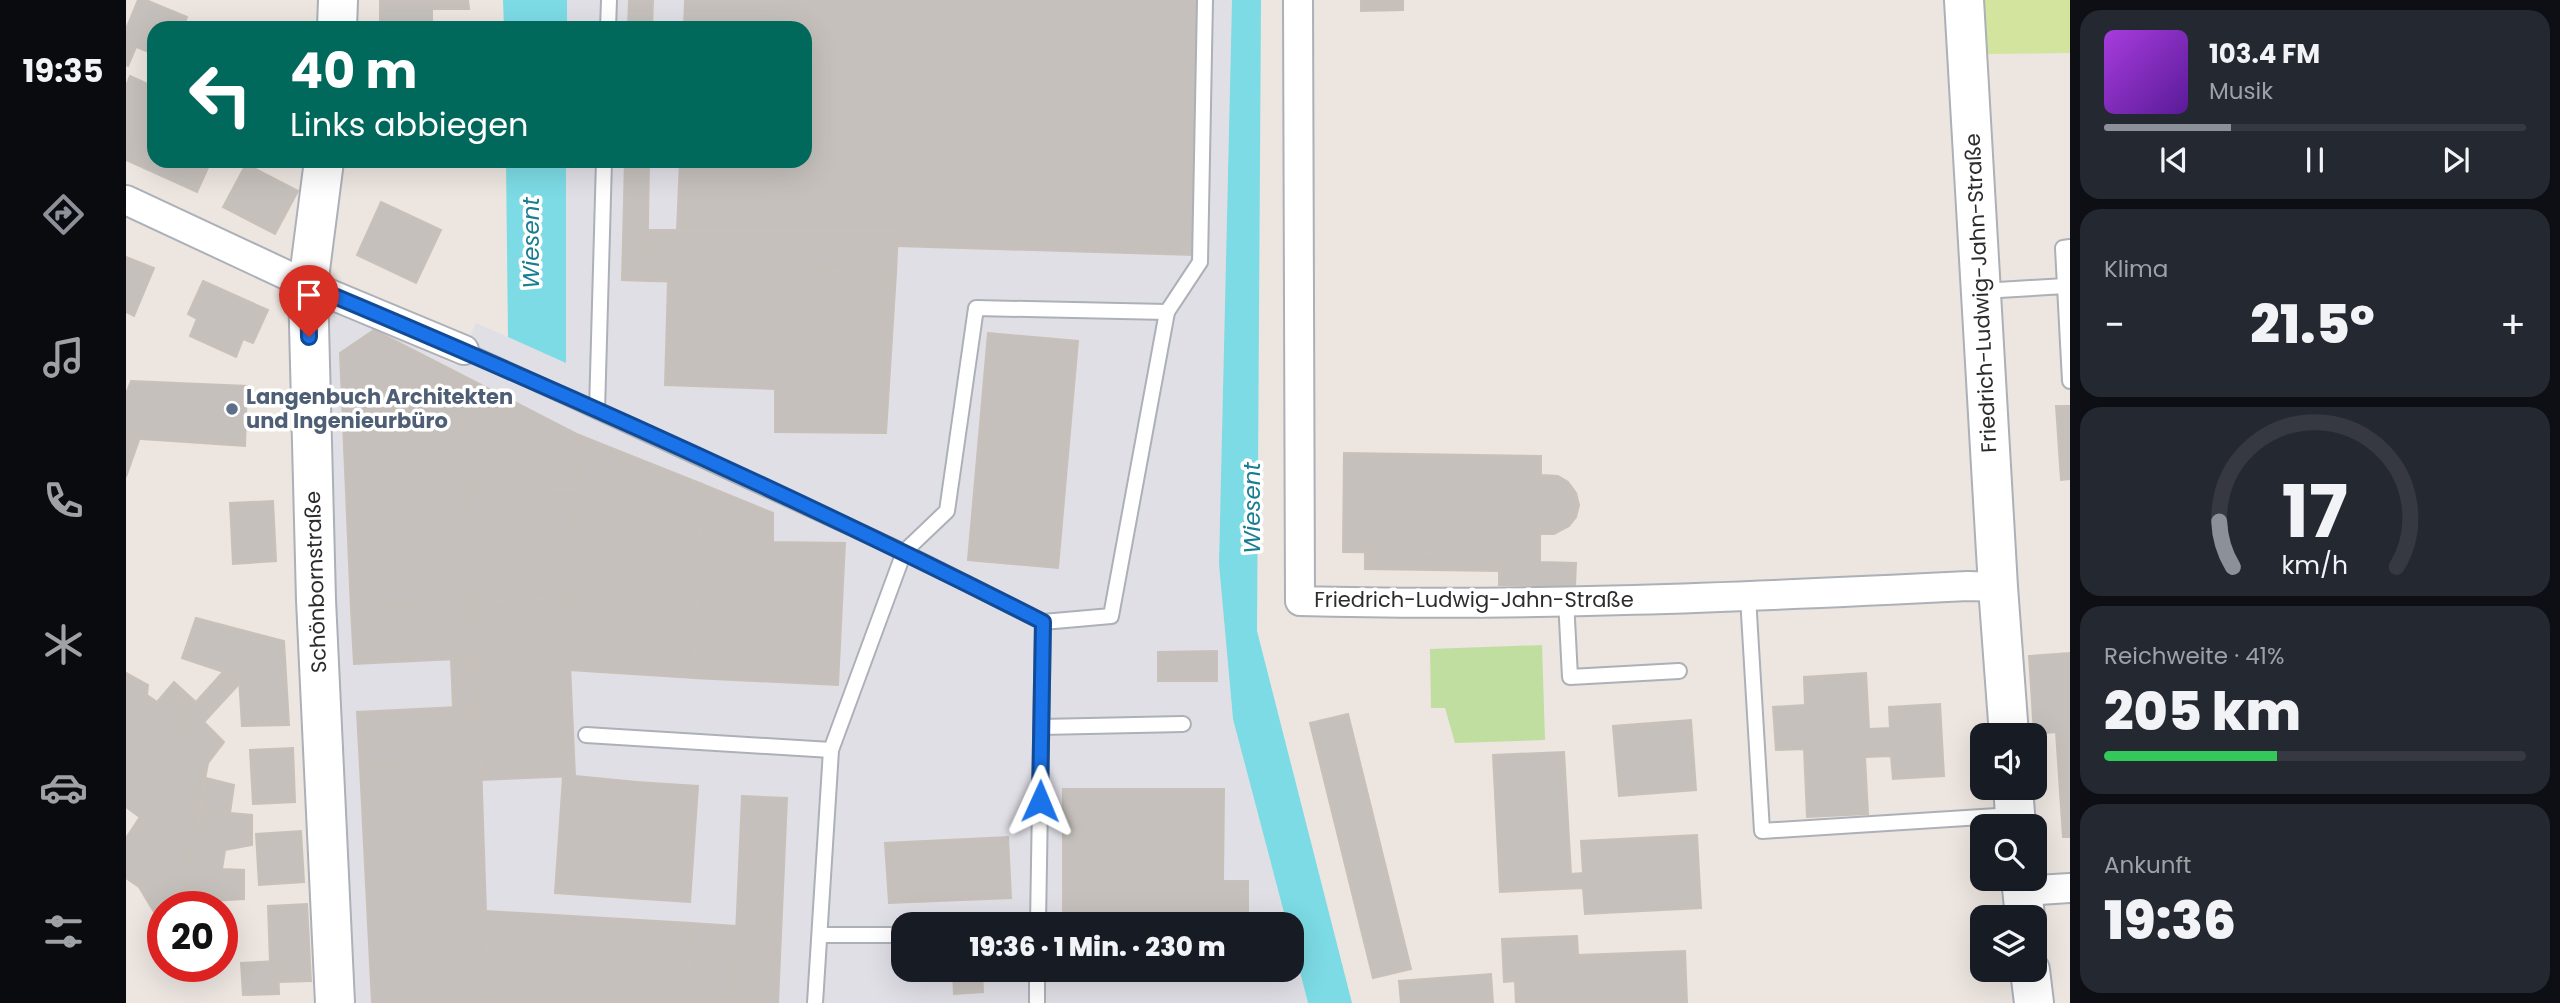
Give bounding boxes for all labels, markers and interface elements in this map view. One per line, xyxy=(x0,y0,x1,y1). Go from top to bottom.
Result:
text: 103.4 FM xyxy=(2209,36,2320,72)
text: 40 m xyxy=(290,37,417,105)
text: 19:35 xyxy=(23,48,103,93)
icon: left xyxy=(175,49,266,140)
text: Musik xyxy=(2209,75,2273,107)
text: Links abbiegen xyxy=(290,102,528,147)
street label: Friedrich-Ludwig-Jahn-Straße xyxy=(1958,133,2003,453)
icon: previous xyxy=(2155,141,2193,179)
icon: pause xyxy=(2296,141,2334,179)
icon: next xyxy=(2437,141,2475,179)
icon: directions xyxy=(39,190,88,239)
water label: Wiesent xyxy=(515,197,547,289)
text: Klima xyxy=(2104,253,2168,285)
pin xyxy=(279,265,339,337)
icon: arrive xyxy=(290,276,328,314)
text: 21.5° xyxy=(2250,288,2375,361)
text: − xyxy=(2104,298,2125,351)
text: + xyxy=(2500,298,2526,351)
icon: music xyxy=(39,333,88,382)
place label: Langenbuch Architekten und Ingenieurbüro xyxy=(246,382,513,435)
marker: Langenbuch Architekten und Ingenieurbüro xyxy=(224,401,240,417)
water label: Wiesent xyxy=(1236,462,1268,554)
text: 17 xyxy=(2282,462,2348,563)
icon: phone xyxy=(39,476,88,525)
street label: Schönbornstraße xyxy=(298,490,333,674)
text: km/h xyxy=(2282,548,2348,583)
street label: Friedrich-Ludwig-Jahn-Straße xyxy=(1314,585,1634,614)
icon: climate xyxy=(39,620,88,669)
text: Reichweite · 41% xyxy=(2104,640,2284,672)
text: 205 km xyxy=(2104,675,2301,748)
map controls xyxy=(1970,723,2047,982)
button: sound xyxy=(1970,723,2047,800)
icon: car xyxy=(39,763,88,812)
position arrow xyxy=(1003,764,1077,838)
button: search xyxy=(1970,814,2047,891)
text: Ankunft xyxy=(2104,849,2191,881)
text: 19:36 xyxy=(2104,884,2236,957)
speed limit sign: 20 xyxy=(147,891,238,982)
button: layers xyxy=(1970,905,2047,982)
icon: filters xyxy=(39,907,88,956)
text: 19:36 · 1 Min. · 230 m xyxy=(969,929,1226,965)

